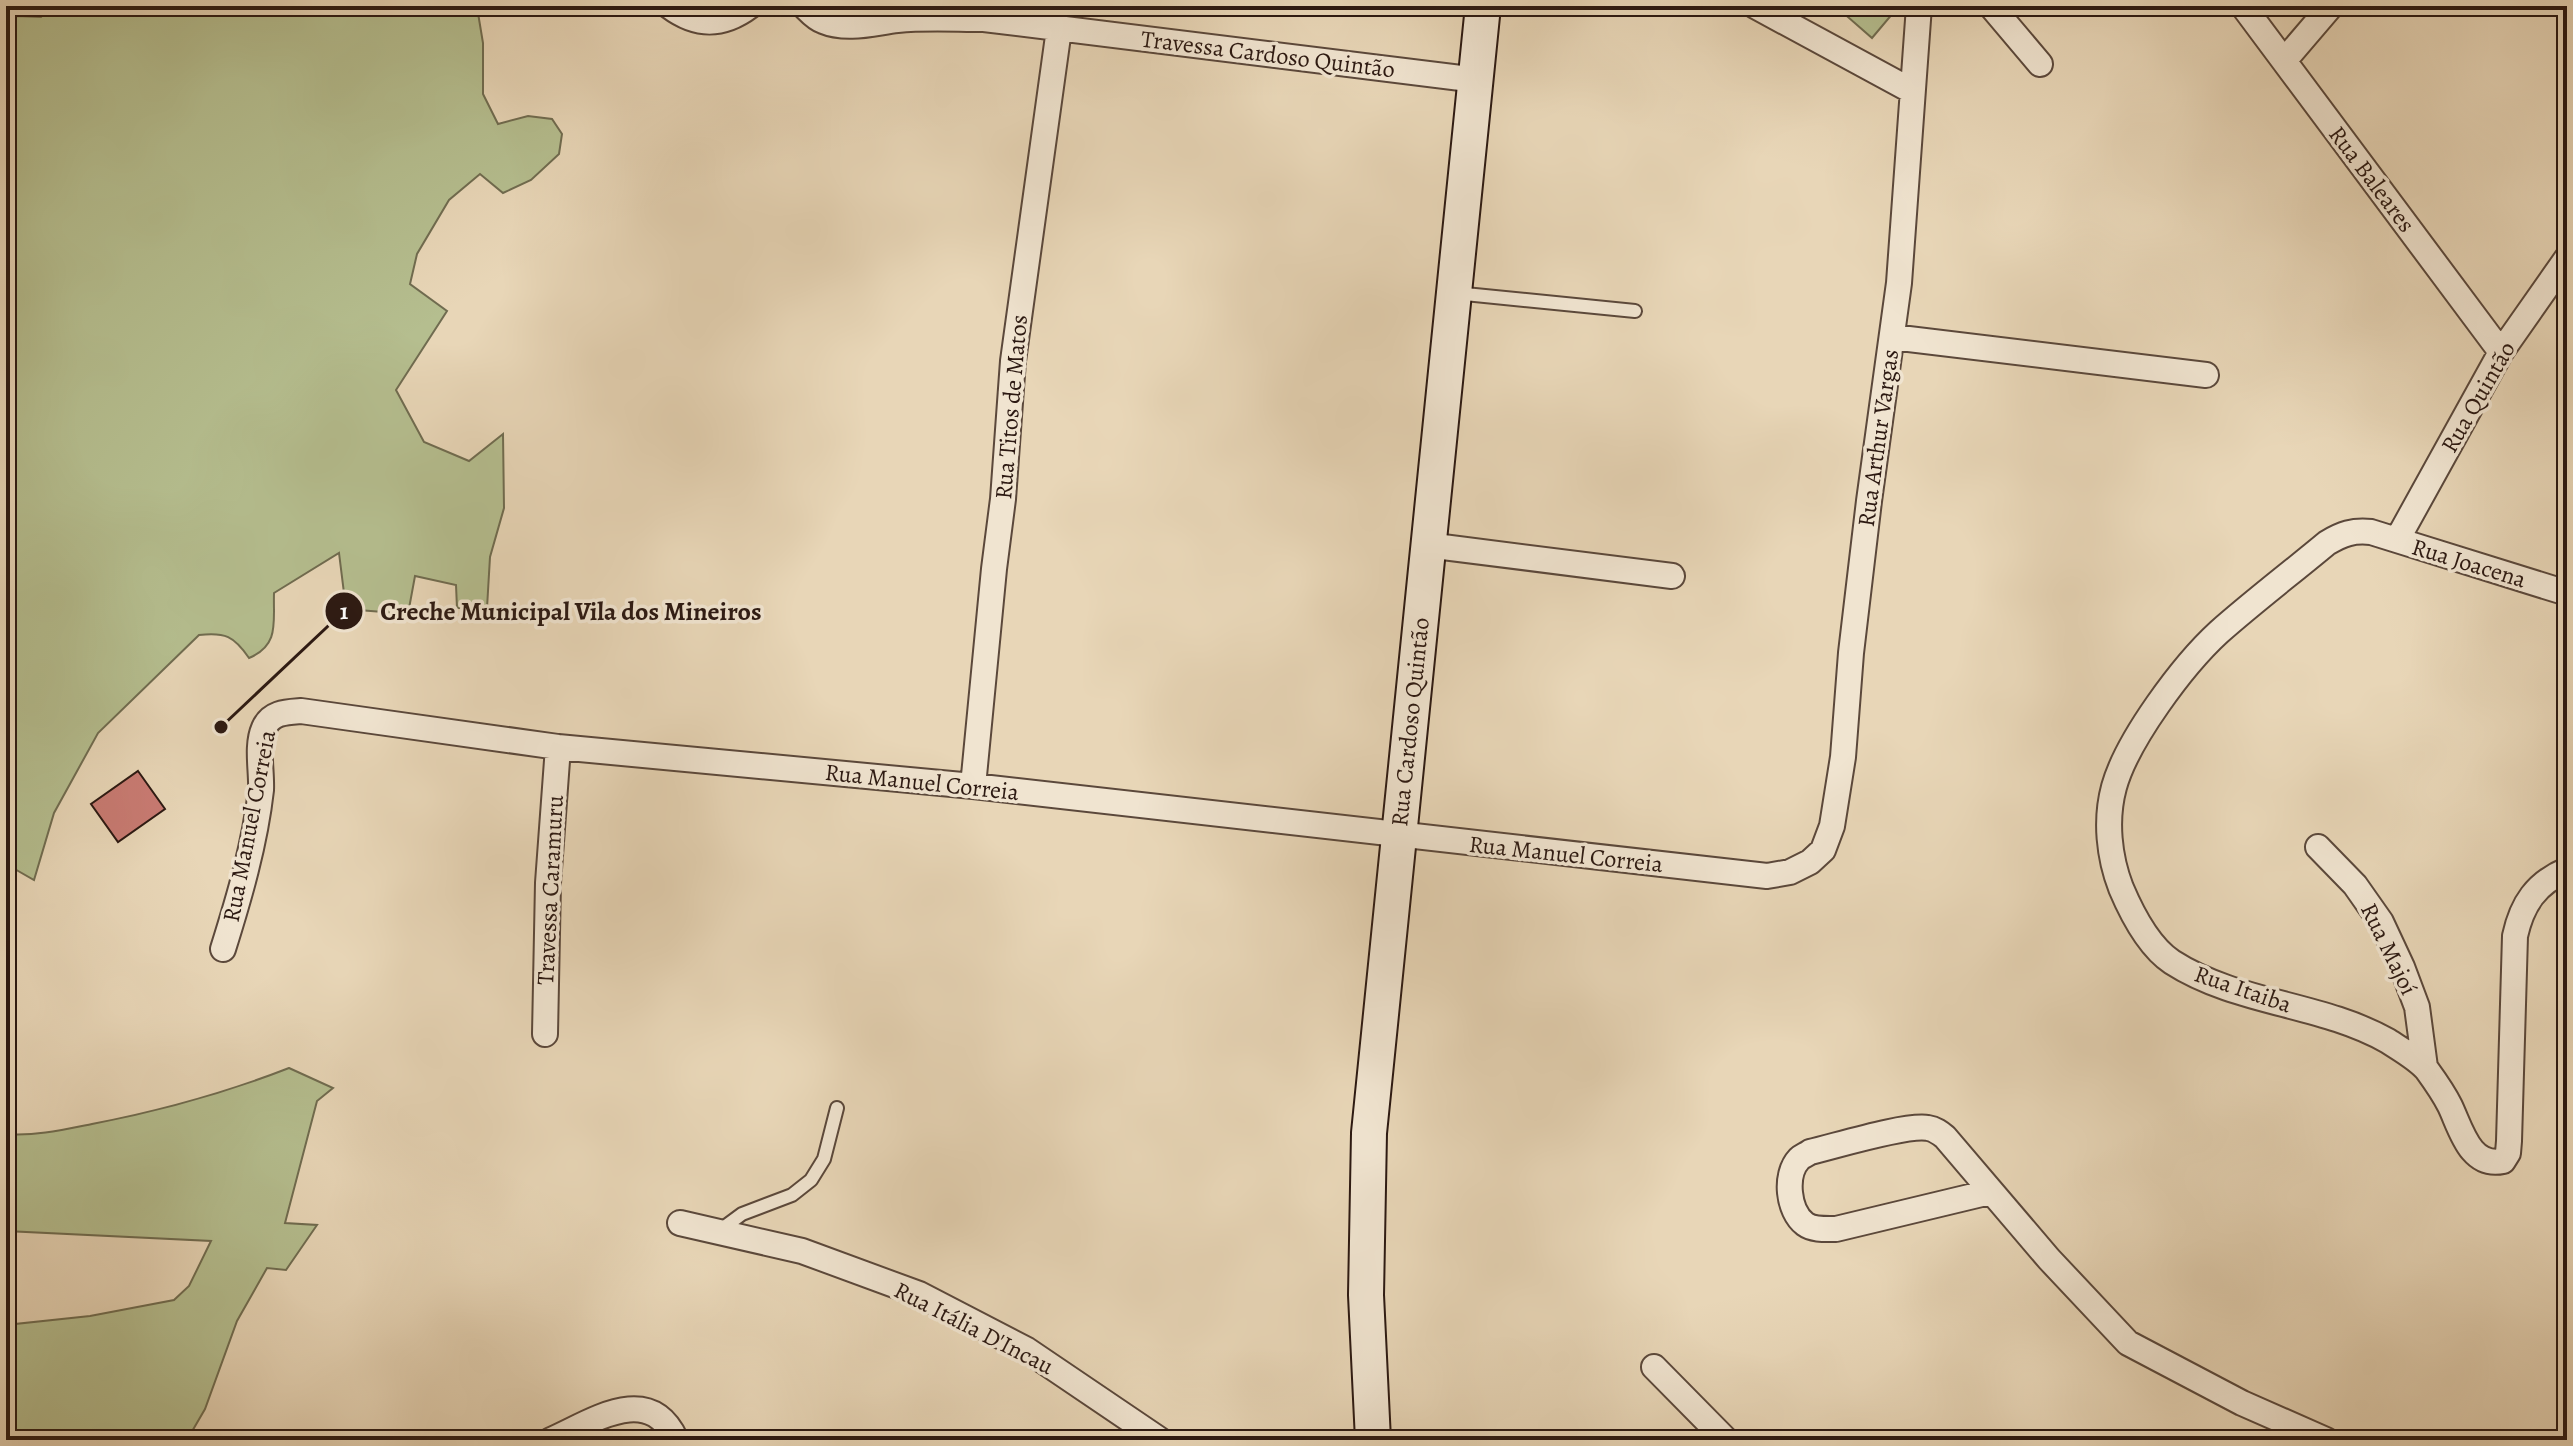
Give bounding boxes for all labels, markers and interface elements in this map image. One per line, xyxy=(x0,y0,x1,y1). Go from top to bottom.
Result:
street label: Travessa Cardoso Quintão xyxy=(1139,23,1397,85)
street label: Rua Baleares xyxy=(2321,119,2423,239)
street label: Rua Titos de Matos xyxy=(987,313,1035,501)
street label: Rua Quintão xyxy=(2433,335,2523,459)
street label: Rua Arthur Vargas xyxy=(1850,347,1906,529)
street label: Rua Joacena xyxy=(2408,530,2531,596)
callout: Creche Municipal Vila dos Mineiros xyxy=(324,586,778,636)
text: Creche Municipal Vila dos Mineiros xyxy=(380,594,762,629)
text: 1 xyxy=(340,595,349,627)
street label: Rua Cardoso Quintão xyxy=(1383,616,1437,828)
street label: Rua Manuel Correia xyxy=(215,726,283,925)
street label: Rua Manuel Correia xyxy=(823,756,1021,808)
street label: Travessa Caramuru xyxy=(529,794,571,986)
street label: Rua Manuel Correia xyxy=(1467,828,1665,880)
street label: Rua Majoí xyxy=(2353,898,2425,1000)
street label: Rua Itaiba xyxy=(2190,957,2297,1021)
street label: Rua Itália D'Incau xyxy=(889,1274,1059,1382)

